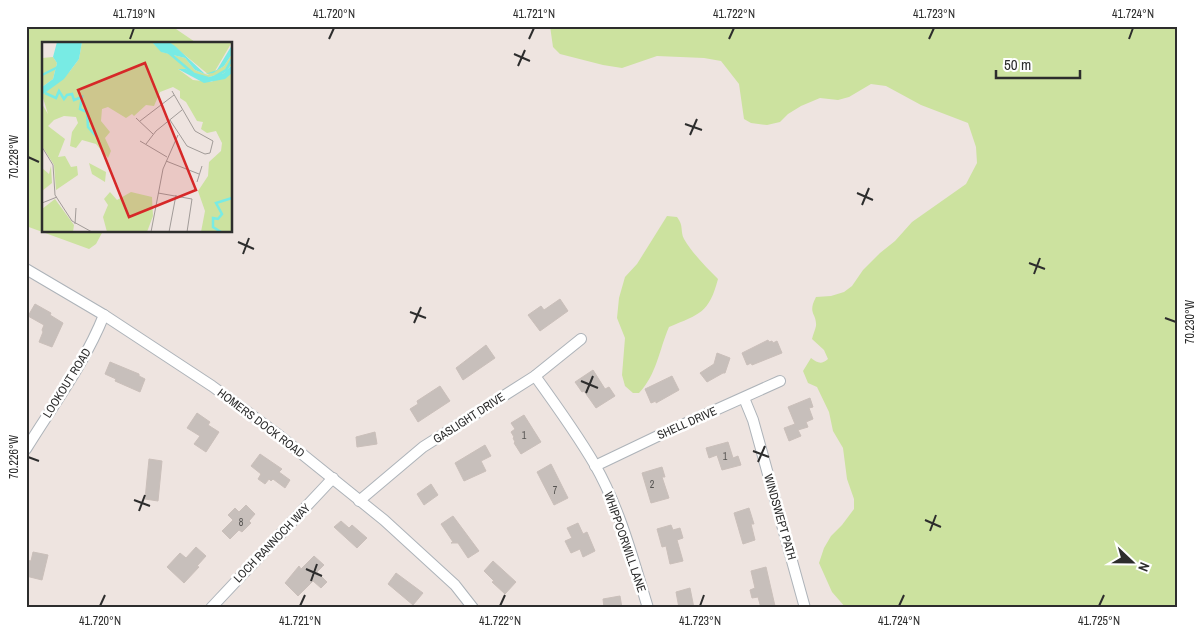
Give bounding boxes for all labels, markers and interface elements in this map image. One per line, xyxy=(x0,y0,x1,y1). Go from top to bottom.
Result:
text: 41.719°N xyxy=(113,6,155,22)
text: 41.720°N xyxy=(313,6,355,22)
text: 41.721°N xyxy=(513,6,555,22)
text: 41.722°N xyxy=(713,6,755,22)
text: 41.723°N xyxy=(913,6,955,22)
text: 41.724°N xyxy=(1112,6,1154,22)
inset map xyxy=(42,42,232,232)
scale bar xyxy=(996,48,1080,80)
text: 50 m xyxy=(1004,54,1031,75)
text: 70.228°W xyxy=(6,134,22,179)
text: 70.230°W xyxy=(1182,299,1198,344)
street label: LOOKOUT ROAD xyxy=(39,345,95,421)
street label: HOMERS DOCK ROAD xyxy=(214,385,308,461)
street label: GASLIGHT DRIVE xyxy=(430,389,508,447)
street label: SHELL DRIVE xyxy=(655,403,719,443)
house number: 1 xyxy=(522,429,527,442)
text: 70.226°W xyxy=(6,434,22,479)
house number: 1 xyxy=(723,450,728,463)
street label: WINDSWEPT PATH xyxy=(760,472,800,562)
house number: 2 xyxy=(650,478,655,491)
house number: 7 xyxy=(553,484,558,497)
street label: WHIPPOORWILL LANE xyxy=(600,489,650,595)
street label: LOCH RANNOCH WAY xyxy=(230,500,314,586)
house number: 8 xyxy=(239,516,244,529)
north arrow xyxy=(1106,536,1156,586)
text: N xyxy=(1134,560,1154,574)
text: 41.720°N xyxy=(79,613,121,629)
text: 41.721°N xyxy=(279,613,321,629)
text: 41.722°N xyxy=(479,613,521,629)
text: 41.723°N xyxy=(679,613,721,629)
text: 41.724°N xyxy=(878,613,920,629)
text: 41.725°N xyxy=(1078,613,1120,629)

